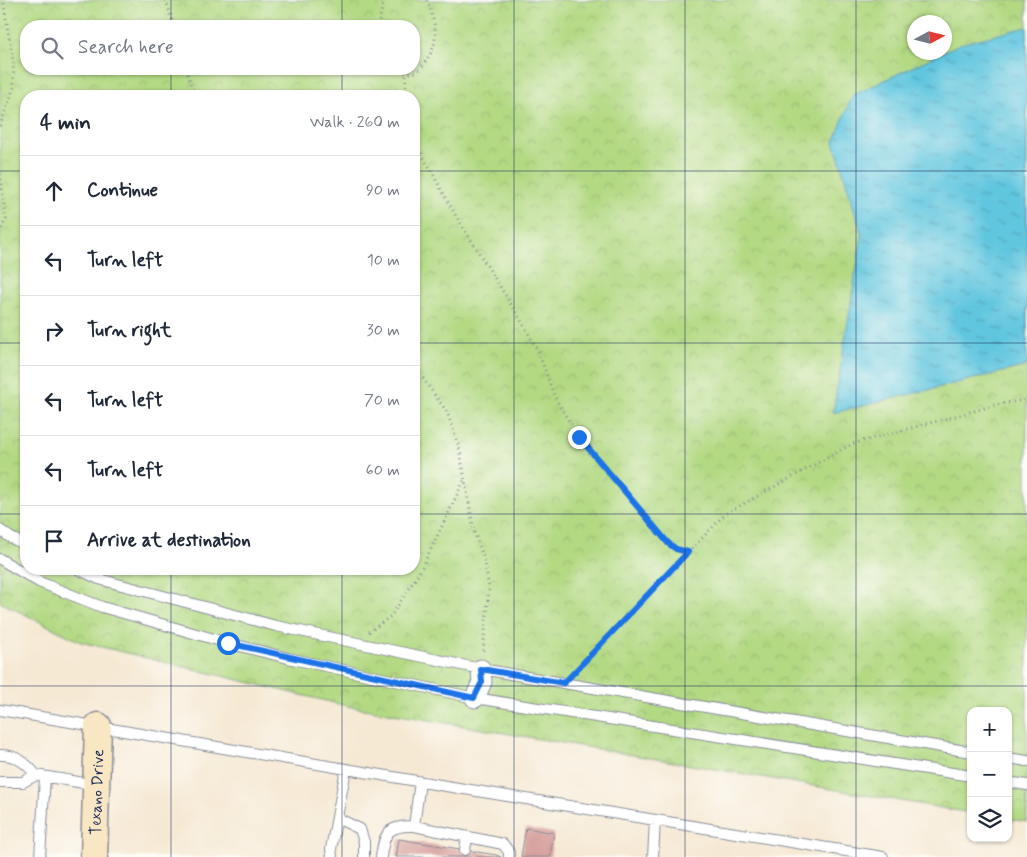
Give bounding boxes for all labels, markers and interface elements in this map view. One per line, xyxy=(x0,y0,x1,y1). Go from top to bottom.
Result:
north arrow xyxy=(907,15,952,60)
search box xyxy=(20,20,420,75)
icon: search xyxy=(38,34,66,62)
text: Search here xyxy=(78,35,174,60)
text: 4 min xyxy=(40,109,91,137)
text: Walk · 260 m xyxy=(310,112,400,133)
icon: ahead xyxy=(40,177,68,205)
text: Continue xyxy=(87,178,158,203)
text: 90 m xyxy=(366,180,400,201)
icon: left xyxy=(40,247,68,275)
text: Turn left xyxy=(87,248,163,273)
text: 10 m xyxy=(367,250,400,271)
icon: right xyxy=(40,317,68,345)
text: Turn right xyxy=(87,318,171,343)
text: 30 m xyxy=(367,320,400,341)
icon: left xyxy=(40,387,68,415)
text: Turn left xyxy=(87,388,163,413)
text: 70 m xyxy=(364,390,400,411)
route end xyxy=(568,426,591,449)
icon: left xyxy=(40,457,68,485)
text: Turn left xyxy=(87,458,163,483)
text: 60 m xyxy=(366,460,400,481)
icon: arrive xyxy=(40,527,68,555)
text: Arrive at destination xyxy=(87,528,251,553)
route start xyxy=(217,632,240,655)
map controls xyxy=(967,707,1012,842)
button: + xyxy=(967,707,1012,752)
street label: Texano Drive xyxy=(86,749,109,835)
button: − xyxy=(967,752,1012,797)
button: layers xyxy=(967,797,1012,842)

